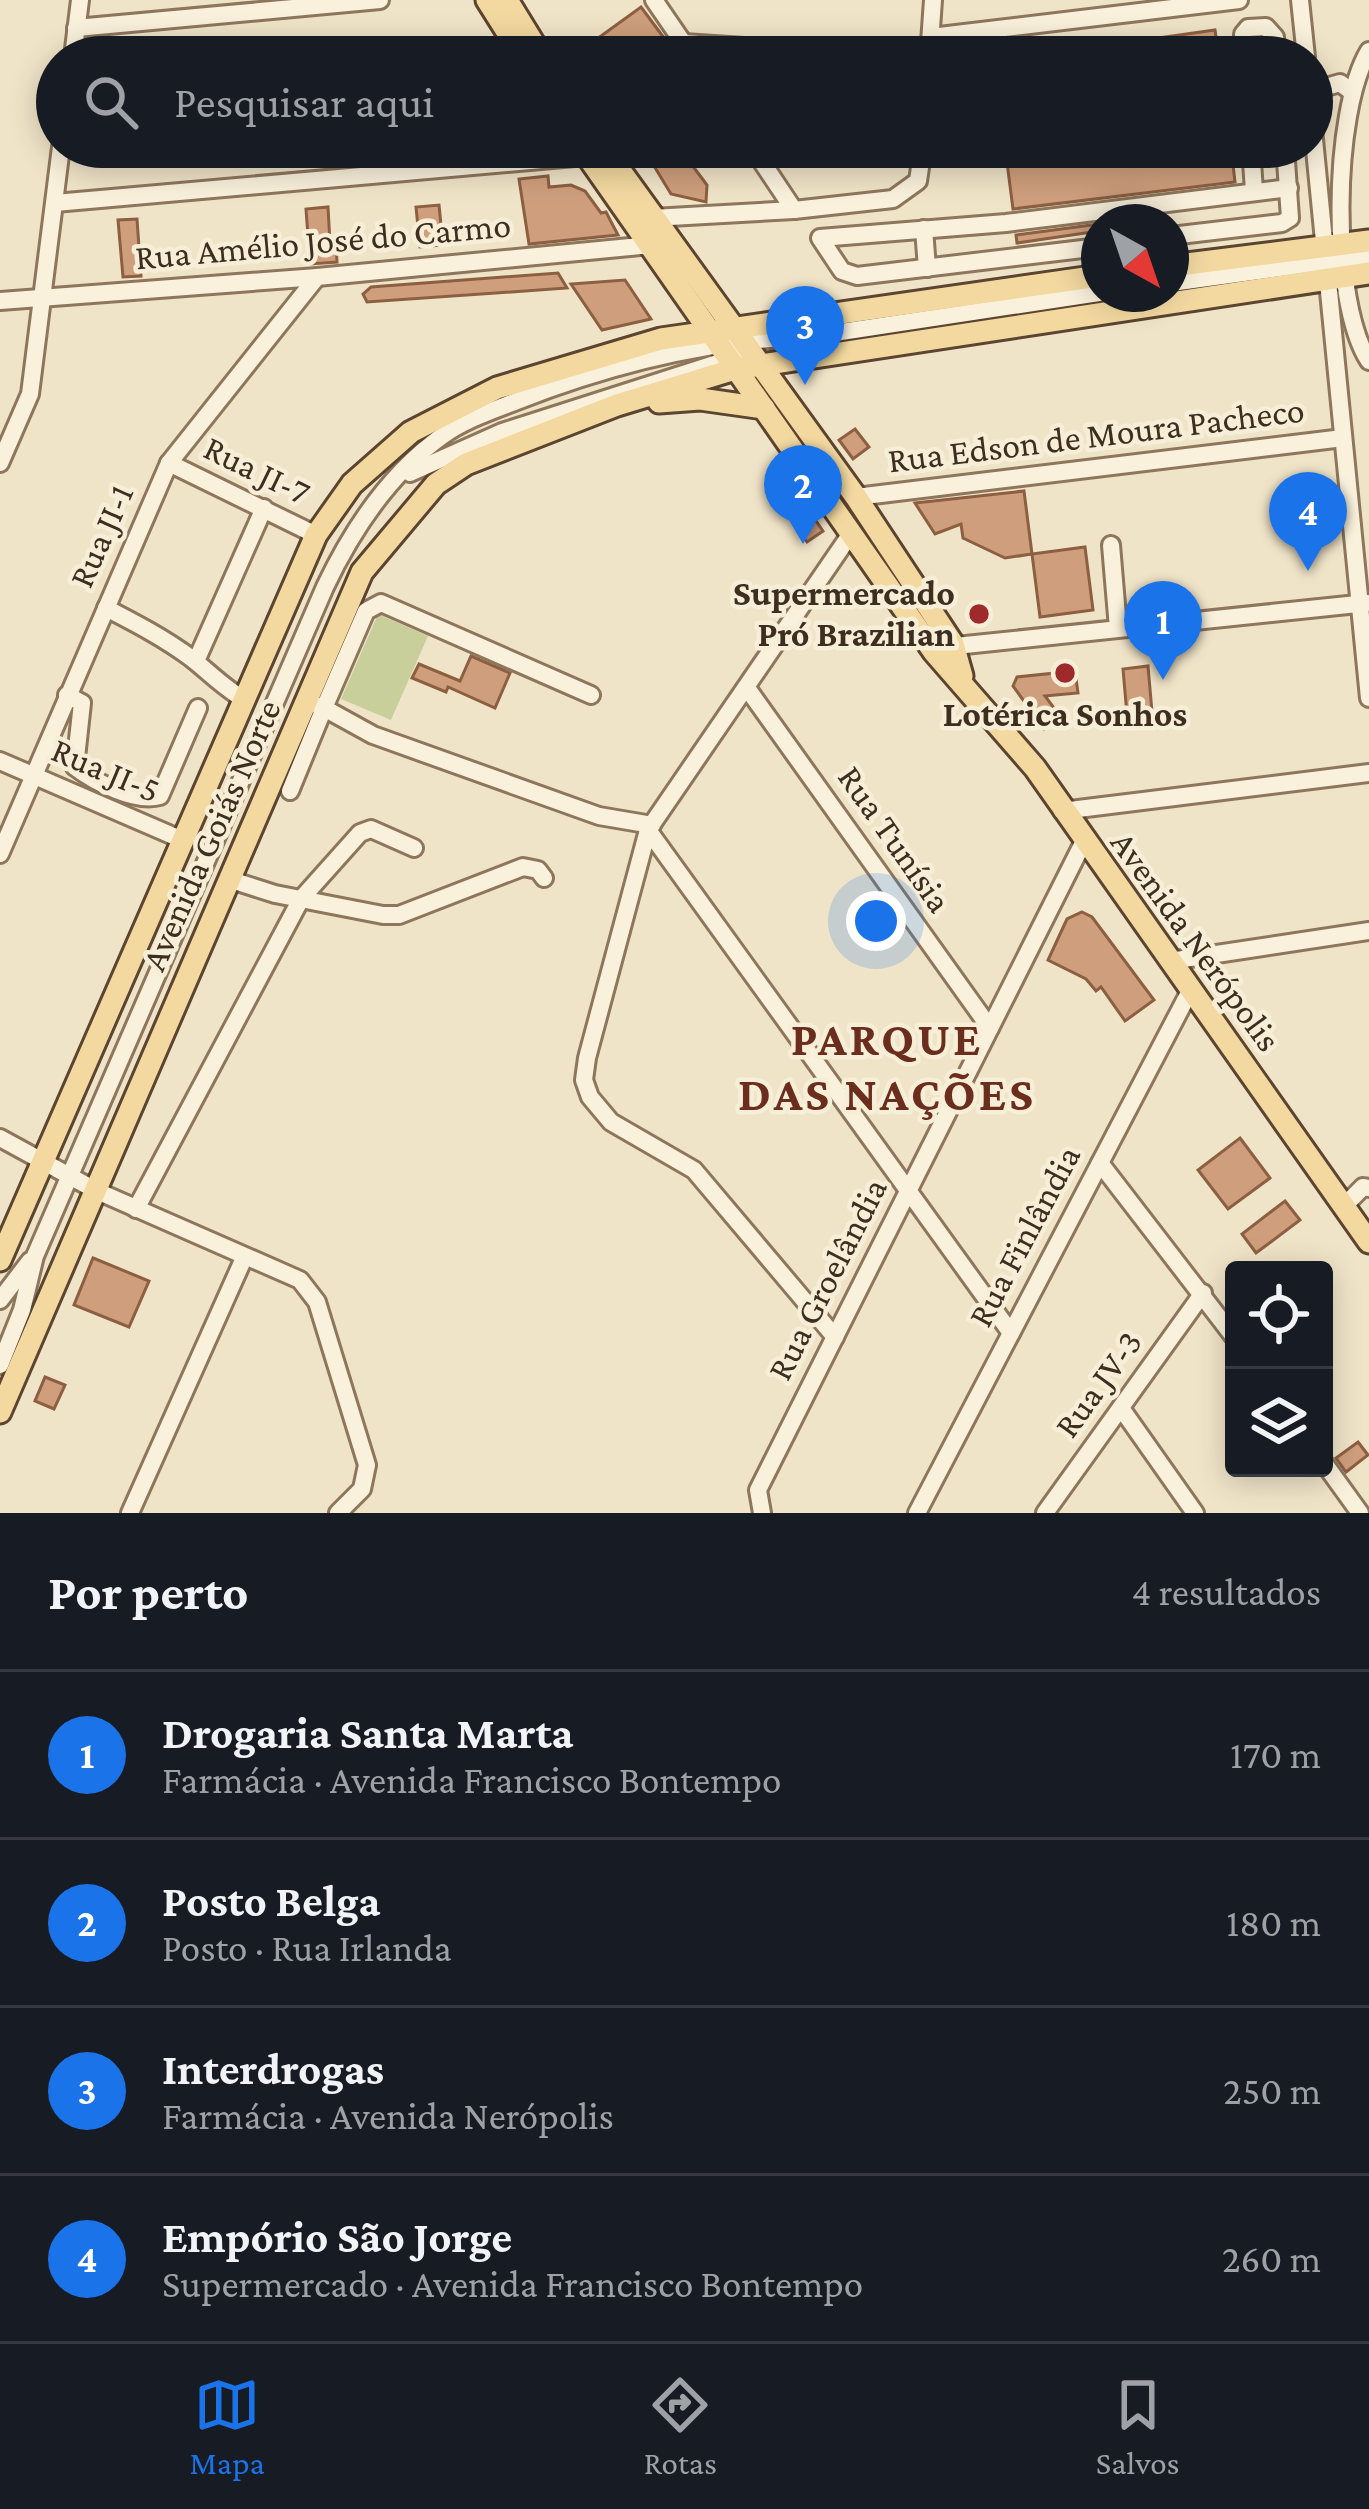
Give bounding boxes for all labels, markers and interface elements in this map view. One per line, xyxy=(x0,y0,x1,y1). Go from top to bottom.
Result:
search box xyxy=(36,36,1333,168)
icon: search xyxy=(78,69,144,135)
text: Pesquisar aqui xyxy=(174,77,434,127)
north arrow xyxy=(1081,204,1189,312)
street label: Rua Amélio José do Carmo xyxy=(134,205,512,277)
pin: 3 xyxy=(766,286,844,385)
street label: Rua Edson de Moura Pacheco xyxy=(886,390,1306,480)
street label: Rua JI-7 xyxy=(198,427,316,513)
pin: 2 xyxy=(764,445,842,544)
pin: 4 xyxy=(1269,472,1347,571)
street label: Rua JI-1 xyxy=(61,478,141,594)
place label: Supermercado Pró Brazilian xyxy=(733,573,955,654)
pin: 1 xyxy=(1124,581,1202,680)
marker: Supermercado Pró Brazilian xyxy=(966,601,992,627)
marker: Lotérica Sonhos xyxy=(1052,660,1078,686)
street label: Avenida Goiás Norte xyxy=(133,693,289,977)
place label: Lotérica Sonhos xyxy=(943,694,1187,734)
street label: Rua JI-5 xyxy=(46,729,166,811)
street label: Rua Tunísia xyxy=(830,758,960,920)
street label: Avenida Nerópolis xyxy=(1103,823,1289,1059)
your location xyxy=(846,891,906,951)
district label: PARQUE DAS NAÇÕES xyxy=(738,1012,1036,1120)
street label: Rua Finlândia xyxy=(960,1139,1088,1333)
street label: Rua Groelândia xyxy=(759,1171,895,1387)
map controls xyxy=(1225,1261,1333,1477)
button: locate xyxy=(1225,1261,1333,1369)
street label: Rua JV-3 xyxy=(1046,1323,1150,1445)
button: layers xyxy=(1225,1369,1333,1477)
text: Por perto xyxy=(48,1563,249,1620)
text: 4 resultados xyxy=(1131,1570,1321,1613)
text: Drogaria Santa Marta xyxy=(162,1708,573,1758)
text: 1 xyxy=(80,1733,94,1776)
text: 170 m xyxy=(1230,1733,1321,1776)
text: Farmácia · Avenida Francisco Bontempo xyxy=(162,1758,781,1801)
text: Posto Belga xyxy=(162,1876,381,1926)
text: 2 xyxy=(77,1901,97,1944)
text: 180 m xyxy=(1226,1901,1321,1944)
text: Posto · Rua Irlanda xyxy=(162,1926,452,1969)
text: Interdrogas xyxy=(162,2044,384,2094)
text: 3 xyxy=(77,2069,97,2112)
text: 250 m xyxy=(1223,2069,1321,2112)
text: Farmácia · Avenida Nerópolis xyxy=(162,2094,614,2137)
text: Empório São Jorge xyxy=(162,2212,512,2262)
text: 4 xyxy=(76,2237,98,2280)
text: 260 m xyxy=(1222,2237,1321,2280)
text: Supermercado · Avenida Francisco Bontempo xyxy=(162,2262,863,2305)
tab: Mapa xyxy=(189,2372,265,2481)
tab: Rotas xyxy=(644,2372,717,2481)
tab: Salvos xyxy=(1096,2372,1180,2481)

